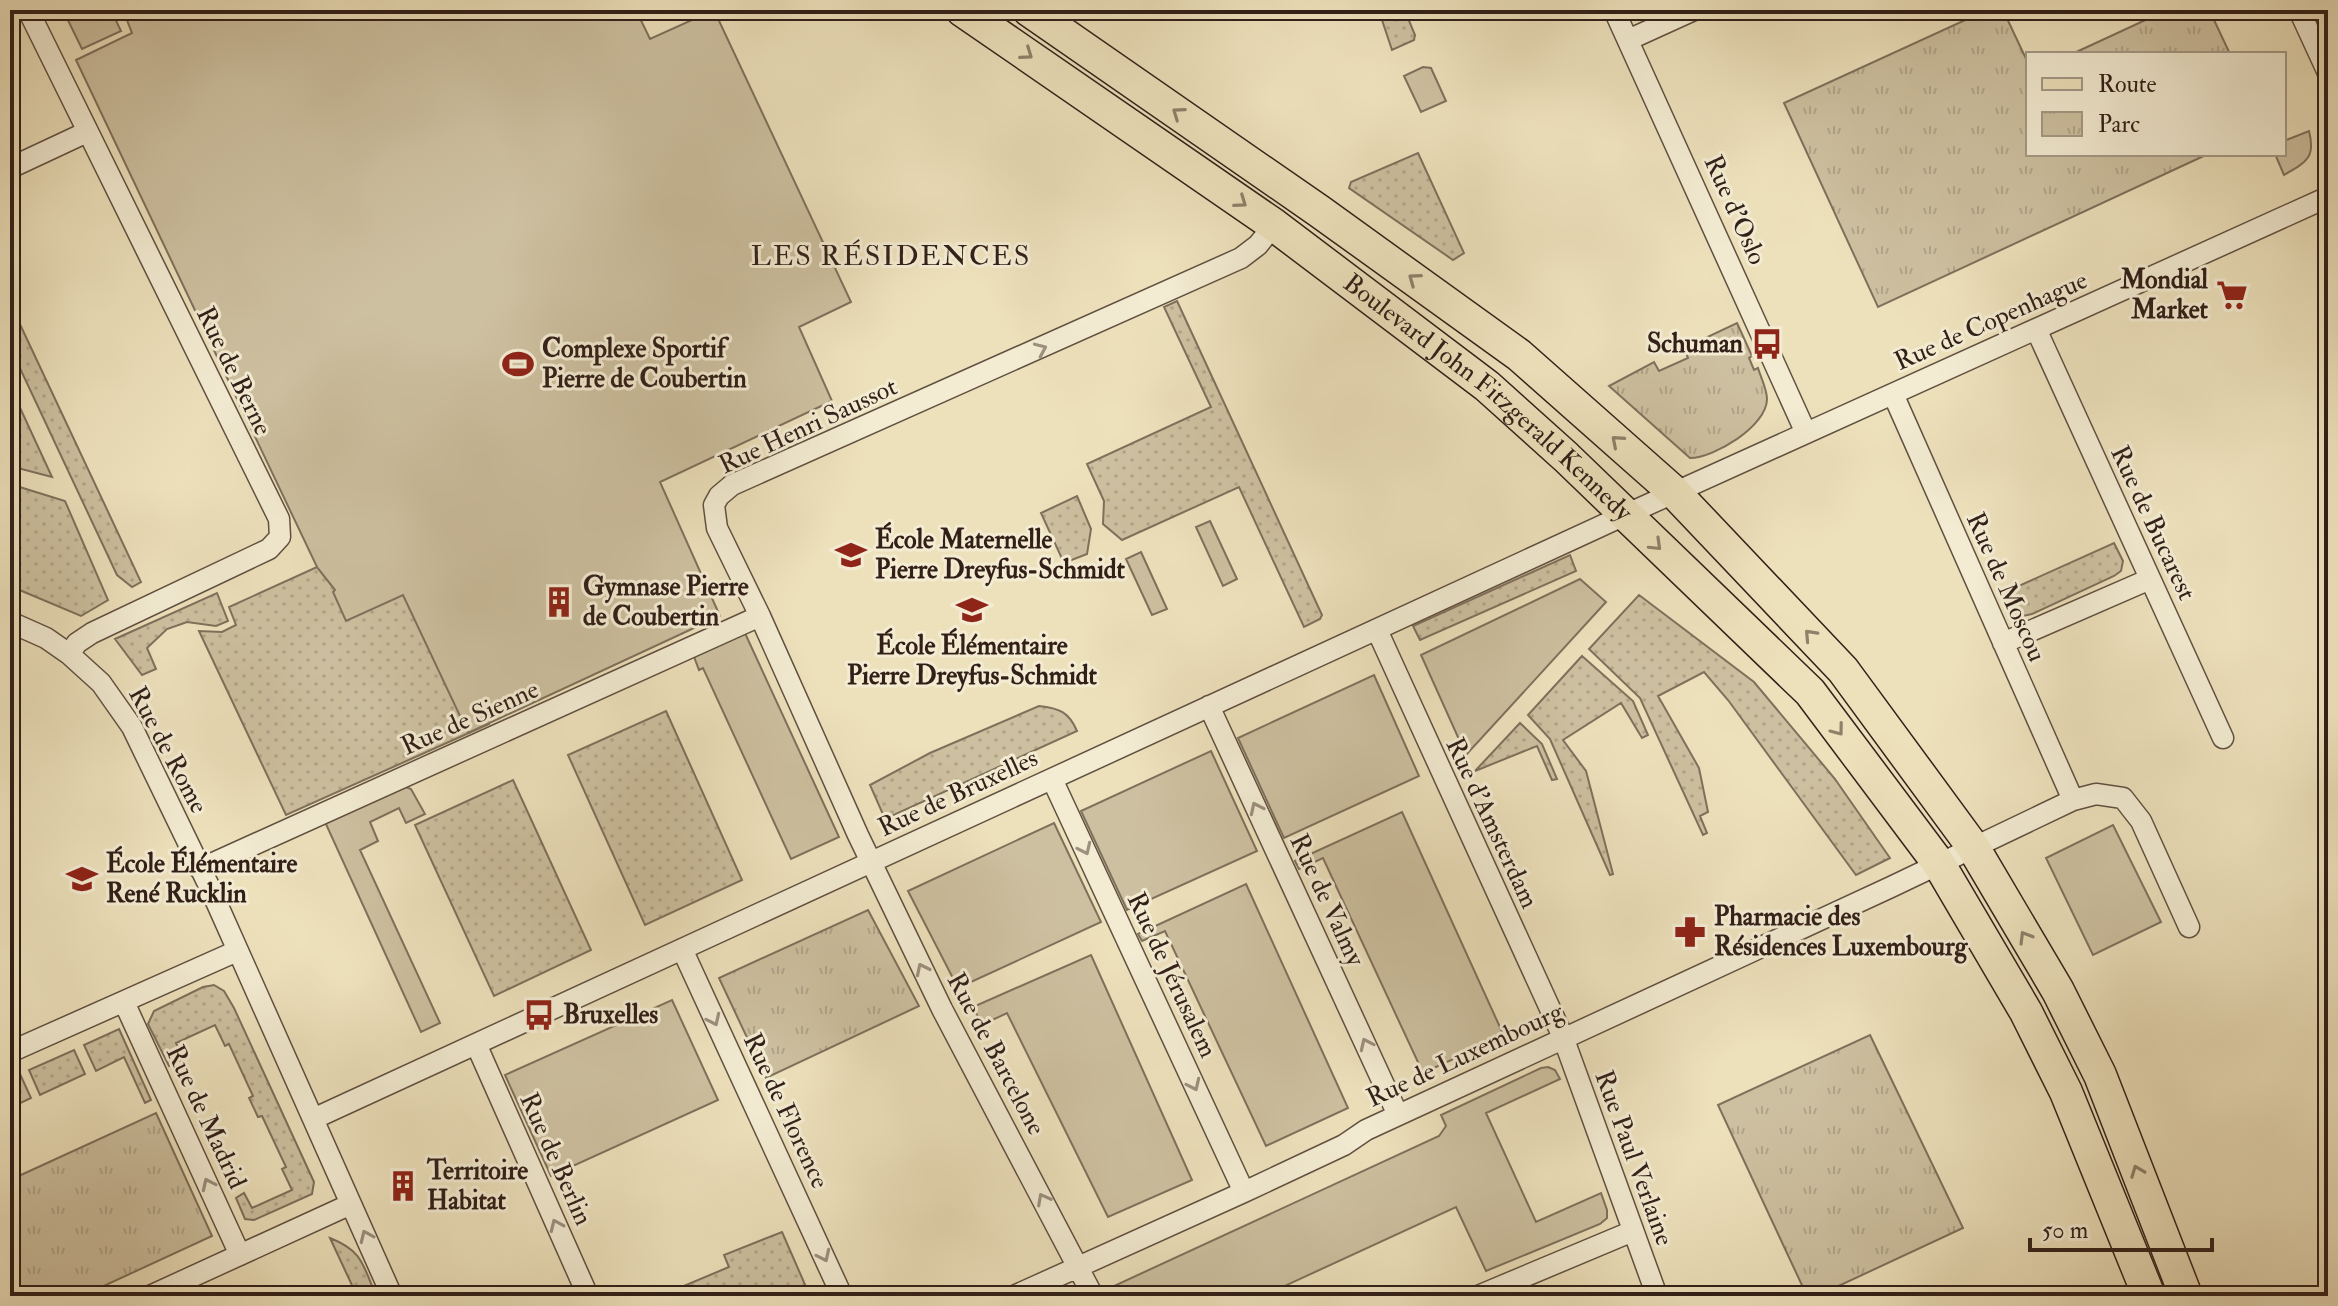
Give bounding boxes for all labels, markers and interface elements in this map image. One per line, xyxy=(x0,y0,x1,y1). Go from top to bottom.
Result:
one-way arrow xyxy=(1018,44,1032,59)
legend xyxy=(2026,52,2286,156)
text: Route xyxy=(2098,69,2157,100)
one-way arrow xyxy=(1173,108,1187,123)
text: Parc xyxy=(2098,109,2140,140)
street label: Rue d'Oslo xyxy=(1697,150,1773,270)
one-way arrow xyxy=(1232,192,1246,207)
district label: LES RÉSIDENCES xyxy=(751,239,1031,274)
street label: Rue de Copenhague xyxy=(1890,264,2093,379)
place label: Mondial Market xyxy=(2119,264,2209,326)
street label: Boulevard John Fitzgerald Kennedy xyxy=(1337,267,1640,529)
one-way arrow xyxy=(1408,274,1423,289)
supermarket icon: Mondial Market xyxy=(2215,278,2249,312)
street label: Rue de Berne xyxy=(189,301,279,441)
bus stop icon: Schuman xyxy=(1750,327,1784,361)
place label: Schuman xyxy=(1647,328,1744,360)
place label: Complexe Sportif Pierre de Coubertin xyxy=(542,333,747,395)
one-way arrow xyxy=(1033,342,1048,358)
sports icon: Complexe Sportif Pierre de Coubertin xyxy=(501,347,535,381)
street label: Rue Henri Saussot xyxy=(714,371,902,481)
one-way arrow xyxy=(1611,436,1626,451)
street label: Rue de Bucarest xyxy=(2103,441,2203,605)
street label: Rue de Moscou xyxy=(1959,508,2053,666)
place label: École Maternelle Pierre Dreyfus-Schmidt xyxy=(875,521,1126,587)
one-way arrow xyxy=(1647,536,1661,550)
school or university icon: École Maternelle Pierre Dreyfus-Schmidt xyxy=(834,538,868,572)
place label: Gymnase Pierre de Coubertin xyxy=(583,571,749,633)
building icon: Gymnase Pierre de Coubertin xyxy=(542,585,576,619)
school or university icon: École Élémentaire Pierre Dreyfus-Schmidt xyxy=(955,593,989,627)
place label: École Élémentaire Pierre Dreyfus-Schmidt xyxy=(847,627,1098,693)
one-way arrow xyxy=(1804,630,1819,644)
street label: Rue de Sienne xyxy=(396,673,544,763)
street label: Rue de Rome xyxy=(121,681,215,819)
one-way arrow xyxy=(1829,721,1843,736)
street label: Rue d'Amsterdam xyxy=(1438,733,1546,913)
street label: Rue de Bruxelles xyxy=(873,742,1043,844)
one-way arrow xyxy=(1250,802,1266,816)
street label: Rue de Valmy xyxy=(1282,829,1372,972)
one-way arrow xyxy=(1075,841,1091,856)
place label: École Élémentaire René Rucklin xyxy=(106,845,297,910)
school or university icon: École Élémentaire René Rucklin xyxy=(65,862,99,896)
street label: Rue de Jérusalem xyxy=(1120,887,1224,1063)
place label: Pharmacie des Résidences Luxembourg xyxy=(1714,901,1969,964)
pharmacy icon: Pharmacie des Résidences Luxembourg xyxy=(1673,915,1707,949)
one-way arrow xyxy=(2020,931,2035,946)
one-way arrow xyxy=(917,962,932,977)
street label: Rue de Barcelone xyxy=(940,967,1052,1141)
street label: Rue de Luxembourg xyxy=(1362,995,1569,1115)
bus stop icon: Bruxelles xyxy=(522,998,556,1032)
place label: Bruxelles xyxy=(563,999,658,1031)
one-way arrow xyxy=(705,1011,721,1026)
street label: Rue de Florence xyxy=(736,1028,836,1194)
one-way arrow xyxy=(1359,1038,1375,1052)
street label: Rue de Madrid xyxy=(159,1040,253,1194)
street label: Rue Paul Verlaine xyxy=(1587,1066,1681,1250)
one-way arrow xyxy=(1184,1077,1200,1091)
street label: Rue de Berlin xyxy=(513,1088,599,1230)
place label: Territoire Habitat xyxy=(426,1155,528,1217)
one-way arrow xyxy=(2130,1165,2147,1179)
building icon: Territoire Habitat xyxy=(386,1169,420,1203)
one-way arrow xyxy=(202,1177,218,1192)
one-way arrow xyxy=(1037,1193,1052,1207)
scale bar xyxy=(2030,1202,2212,1252)
text: 50 m xyxy=(2042,1215,2089,1246)
one-way arrow xyxy=(550,1219,566,1233)
one-way arrow xyxy=(359,1230,375,1244)
one-way arrow xyxy=(814,1247,830,1262)

